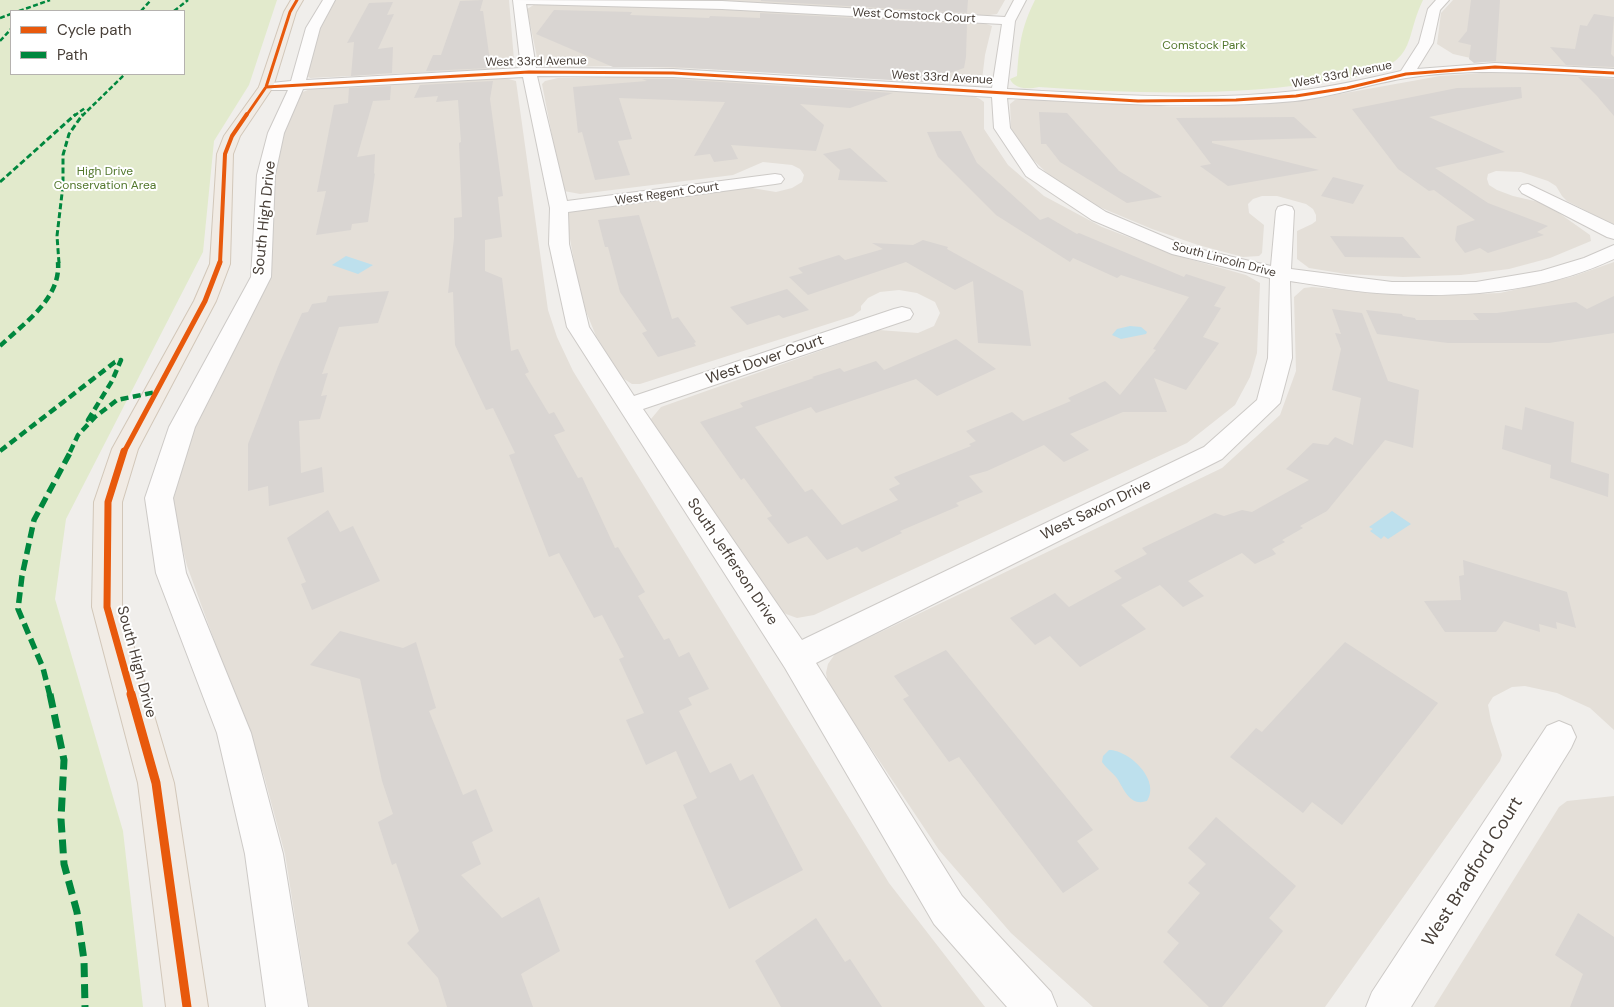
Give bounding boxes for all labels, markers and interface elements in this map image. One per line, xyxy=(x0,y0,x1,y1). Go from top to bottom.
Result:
street label: West Comstock Court xyxy=(852,6,976,26)
legend xyxy=(10,10,185,75)
text: Cycle path xyxy=(57,20,132,40)
park label: Comstock Park xyxy=(1162,39,1246,53)
text: Path xyxy=(57,45,88,65)
street label: West 33rd Avenue xyxy=(485,54,587,70)
street label: West 33rd Avenue xyxy=(1291,58,1393,92)
street label: West 33rd Avenue xyxy=(891,68,993,88)
street label: South High Drive xyxy=(250,160,280,276)
park label: High Drive Conservation Area xyxy=(54,165,156,193)
street label: West Regent Court xyxy=(614,180,720,208)
street label: South Lincoln Drive xyxy=(1170,239,1278,281)
street label: West Dover Court xyxy=(704,331,826,389)
street label: West Saxon Drive xyxy=(1038,476,1154,544)
street label: South Jefferson Drive xyxy=(683,495,781,629)
street label: South High Drive xyxy=(112,604,160,720)
street label: West Bradford Court xyxy=(1418,793,1528,951)

